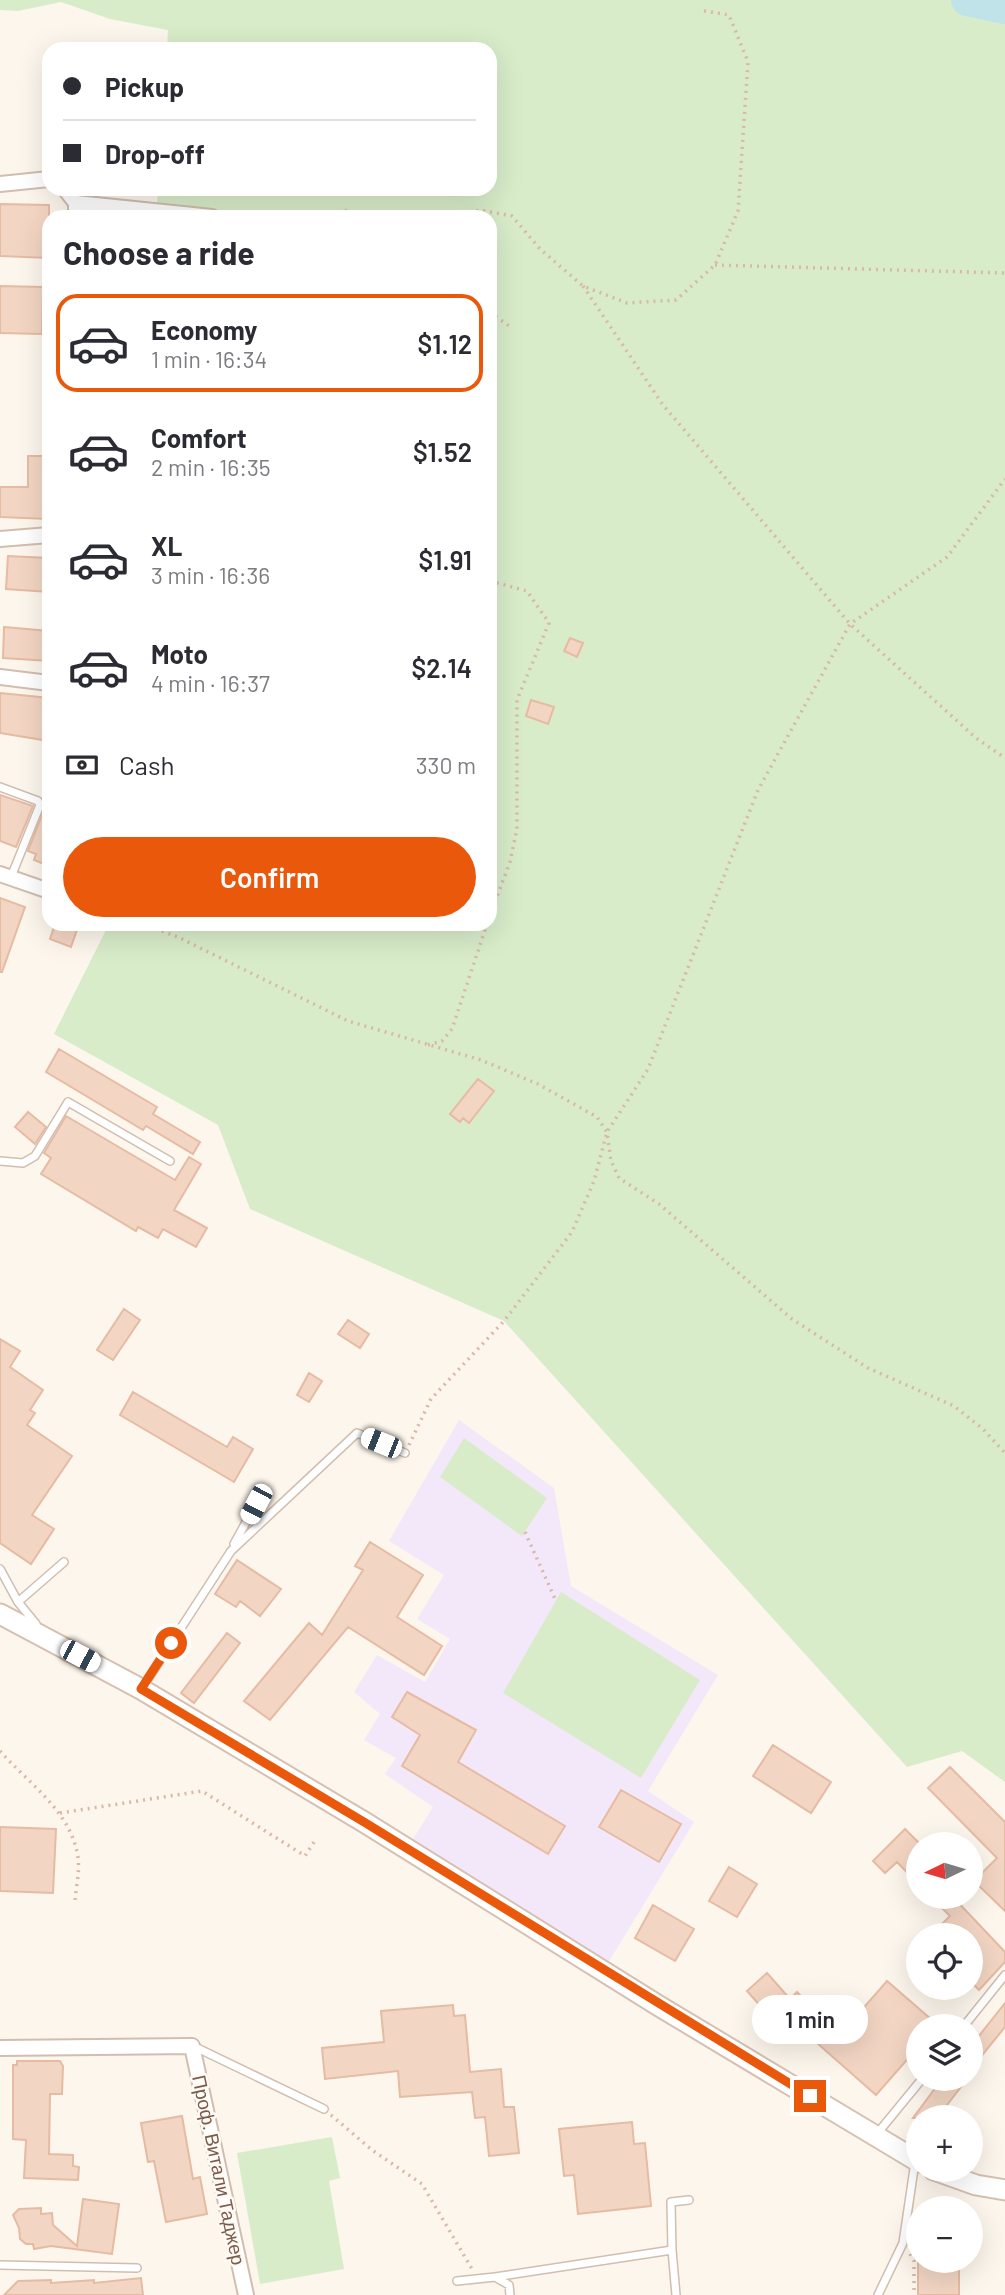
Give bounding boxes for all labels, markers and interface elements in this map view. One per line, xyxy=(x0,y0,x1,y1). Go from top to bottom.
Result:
text: Pickup xyxy=(105,71,184,102)
text: Drop-off xyxy=(105,138,205,169)
text: Choose a ride xyxy=(63,233,255,271)
icon: car xyxy=(67,312,130,375)
text: Economy xyxy=(151,314,257,345)
text: $1.12 xyxy=(417,328,472,359)
text: 1 min · 16:34 xyxy=(151,345,267,373)
icon: car xyxy=(67,420,130,483)
text: Comfort xyxy=(151,422,247,453)
text: $1.52 xyxy=(413,436,472,467)
text: 2 min · 16:35 xyxy=(151,453,271,481)
icon: car xyxy=(67,528,130,591)
text: XL xyxy=(151,530,182,561)
text: $1.91 xyxy=(419,544,472,575)
text: 3 min · 16:36 xyxy=(151,561,270,589)
icon: car xyxy=(67,636,130,699)
text: Moto xyxy=(151,638,208,669)
text: $2.14 xyxy=(411,652,472,683)
text: 4 min · 16:37 xyxy=(151,669,270,697)
icon: cash xyxy=(63,746,101,784)
text: Cash xyxy=(119,749,174,780)
text: 330 m xyxy=(416,751,476,779)
button: Confirm xyxy=(63,837,476,917)
car xyxy=(358,1425,405,1461)
car xyxy=(237,1481,276,1527)
route start xyxy=(155,1627,187,1659)
car xyxy=(57,1637,104,1675)
north arrow xyxy=(906,1832,984,1909)
map controls xyxy=(906,1832,983,2273)
button: locate xyxy=(906,1923,983,2000)
callout: 1 min xyxy=(752,1994,868,2044)
text: 1 min xyxy=(785,2005,835,2033)
button: layers xyxy=(906,2014,983,2091)
street label: Проф. Витали Таджер xyxy=(188,2073,251,2267)
route end xyxy=(794,2080,826,2112)
button: + xyxy=(906,2105,983,2182)
button: − xyxy=(906,2196,983,2273)

